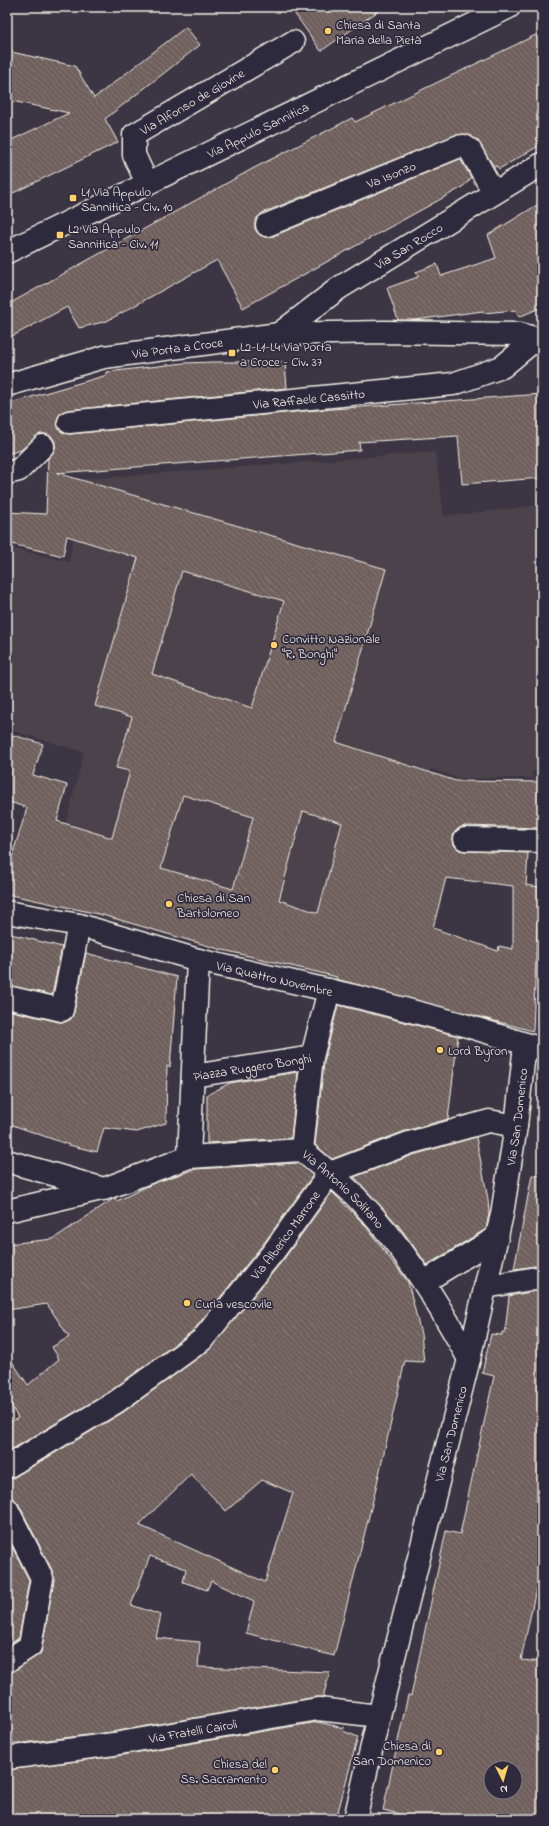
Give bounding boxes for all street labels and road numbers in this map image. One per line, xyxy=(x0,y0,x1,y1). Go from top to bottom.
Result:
street label: Via Alfonso de Giovine xyxy=(136,64,249,141)
street label: Via Appulo Sannitica xyxy=(203,98,313,164)
street label: Va Isonzo xyxy=(363,157,419,194)
street label: Via San Rocco xyxy=(371,219,447,275)
street label: Via Porta a Croce xyxy=(130,333,224,364)
street label: Via Raffaele Cassitto xyxy=(251,385,366,415)
street label: Via Quattro Novembre xyxy=(214,956,335,1002)
street label: Piazza Ruggero Bonghi xyxy=(192,1049,313,1087)
street label: Via San Domenico xyxy=(502,1067,533,1168)
street label: Via Antonio Solitano xyxy=(297,1145,389,1233)
street label: Via Alberico Marrone xyxy=(246,1187,326,1285)
street label: Via San Domenico xyxy=(430,1384,473,1485)
street label: Via Fratelli Cairoli xyxy=(147,1715,239,1749)

